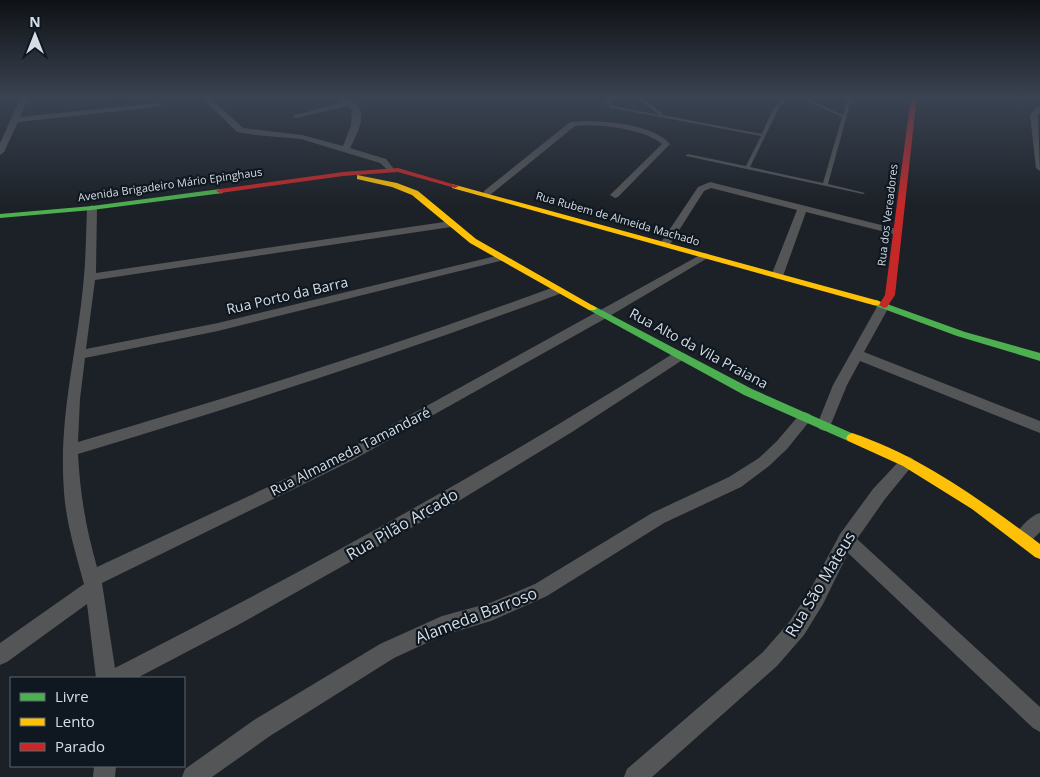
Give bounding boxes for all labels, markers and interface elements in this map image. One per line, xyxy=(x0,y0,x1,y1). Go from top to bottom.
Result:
north arrow xyxy=(10,10,60,60)
text: N xyxy=(29,12,41,31)
street label: Rua dos Vereadores xyxy=(873,163,901,267)
street label: Avenida Brigadeiro Mário Epinghaus xyxy=(77,164,263,204)
street label: Rua Rubem de Almeida Machado xyxy=(534,187,702,249)
street label: Rua Porto da Barra xyxy=(224,272,350,318)
street label: Rua Alto da Vila Praiana xyxy=(626,303,772,393)
street label: Rua Almameda Tamandaré xyxy=(267,402,433,500)
street label: Rua Pilão Arcado xyxy=(342,483,462,565)
street label: Rua São Mateus xyxy=(780,527,860,641)
street label: Alameda Barroso xyxy=(412,582,540,648)
legend xyxy=(10,677,185,767)
text: Livre xyxy=(55,686,89,706)
text: Lento xyxy=(55,711,95,731)
text: Parado xyxy=(55,736,105,756)

